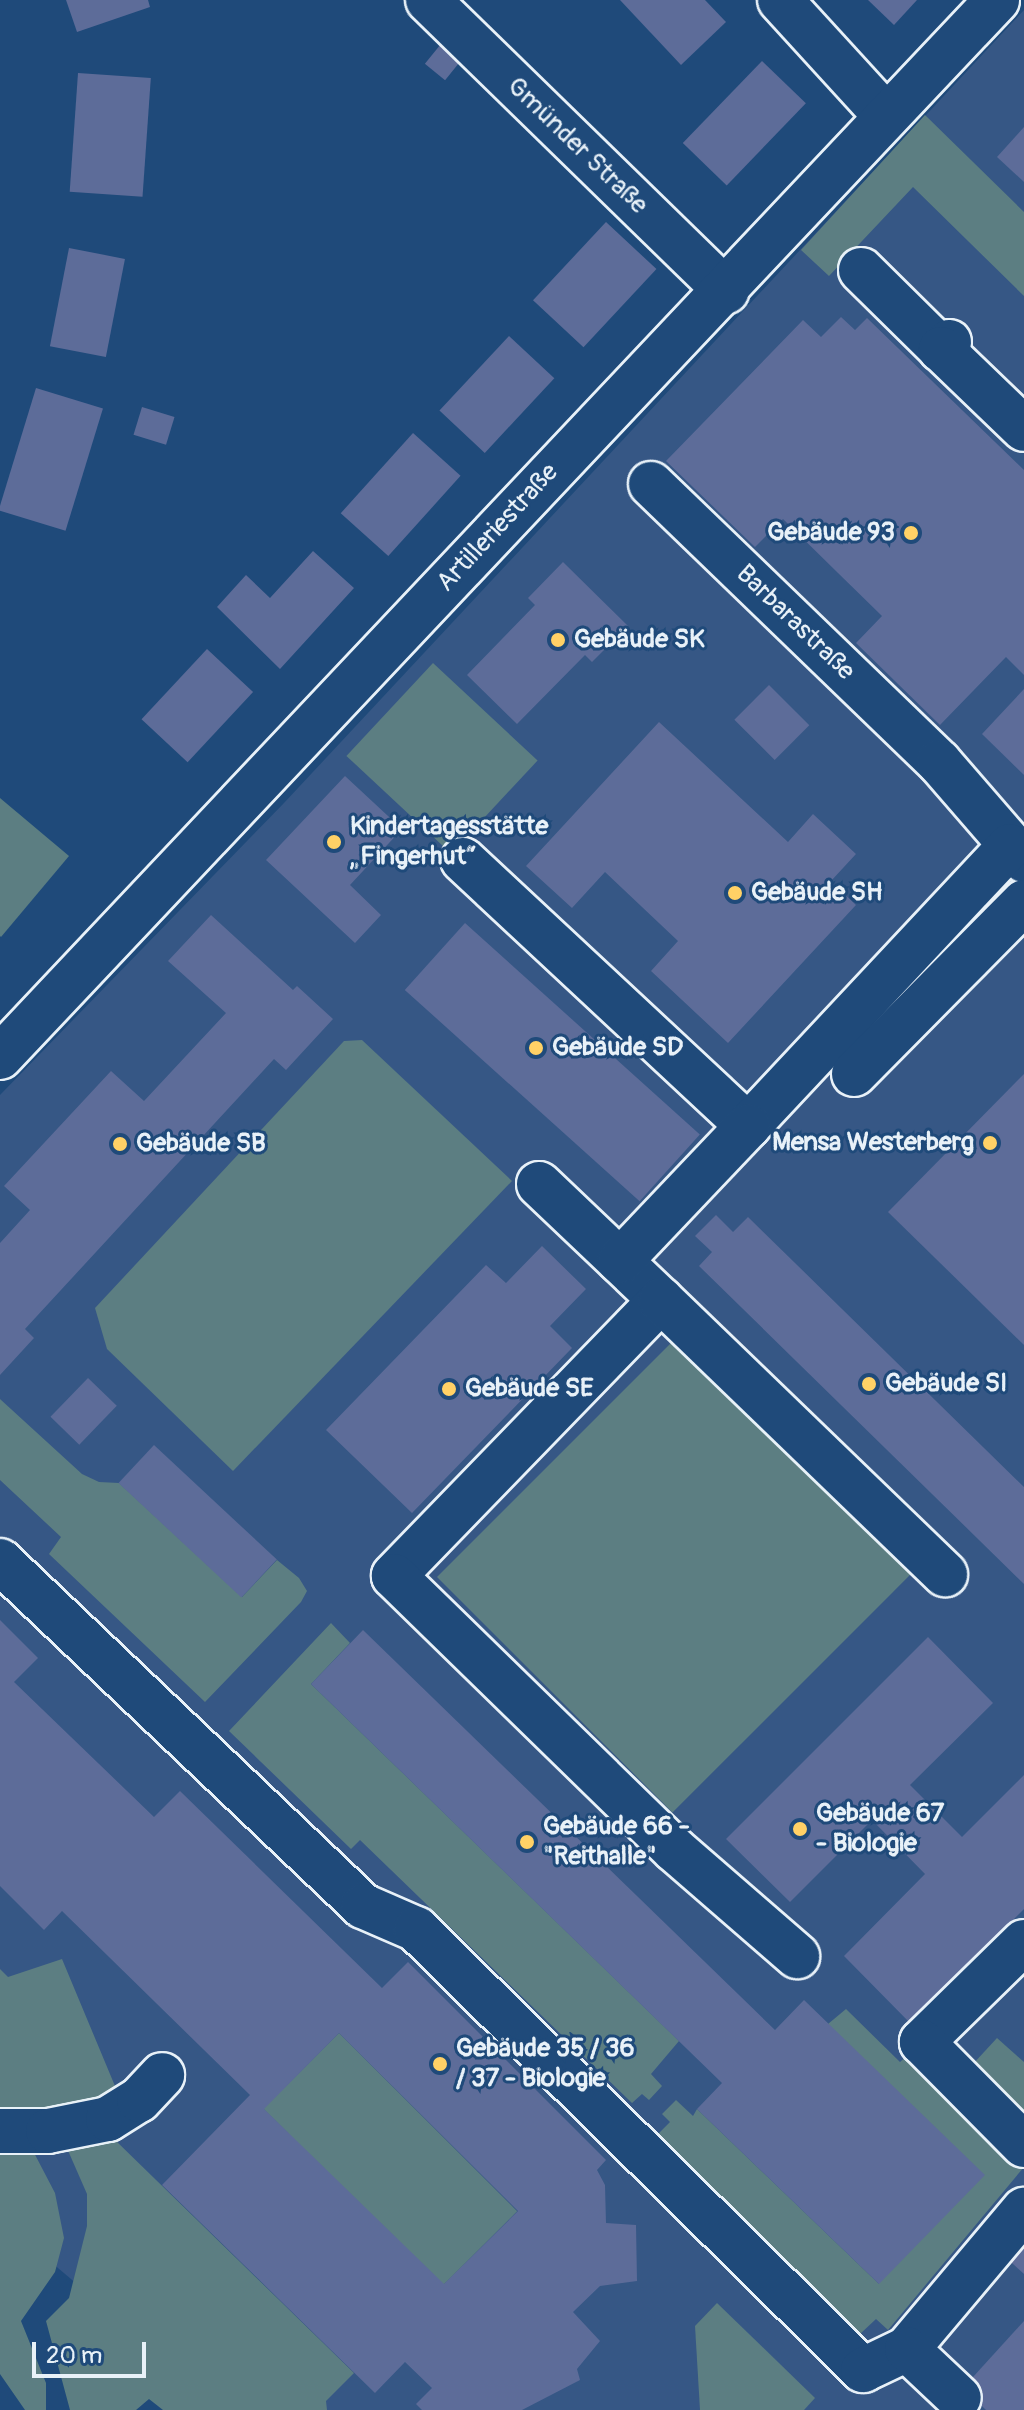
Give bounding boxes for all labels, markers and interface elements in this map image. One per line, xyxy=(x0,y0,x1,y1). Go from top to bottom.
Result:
street label: Gmünder Straße xyxy=(500,71,654,221)
street label: Artilleriestraße xyxy=(431,458,565,598)
place label: Gebäude 93 xyxy=(767,517,895,549)
marker: Gebäude 93 xyxy=(902,524,920,542)
street label: Barbarastraße xyxy=(729,559,861,687)
place label: Gebäude SK xyxy=(574,624,705,656)
marker: Gebäude SK xyxy=(549,631,567,649)
place label: Kindertagesstätte „Fingerhut“ xyxy=(350,811,548,872)
marker: Kindertagesstätte „Fingerhut“ xyxy=(325,833,343,851)
place label: Gebäude SH xyxy=(751,877,882,909)
marker: Gebäude SH xyxy=(726,884,744,902)
place label: Gebäude SD xyxy=(552,1032,683,1064)
marker: Gebäude SD xyxy=(527,1039,545,1057)
place label: Mensa Westerberg xyxy=(772,1127,974,1159)
place label: Gebäude SB xyxy=(136,1128,266,1160)
marker: Mensa Westerberg xyxy=(981,1134,999,1152)
marker: Gebäude SB xyxy=(111,1135,129,1153)
place label: Gebäude SI xyxy=(885,1368,1007,1400)
place label: Gebäude SE xyxy=(465,1373,593,1405)
marker: Gebäude SI xyxy=(860,1375,878,1393)
marker: Gebäude SE xyxy=(440,1380,458,1398)
place label: Gebäude 67 - Biologie xyxy=(816,1798,944,1860)
place label: Gebäude 66 - "Reithalle" xyxy=(543,1811,690,1872)
marker: Gebäude 67 - Biologie xyxy=(791,1820,809,1838)
marker: Gebäude 66 - "Reithalle" xyxy=(518,1833,536,1851)
place label: Gebäude 35 / 36 / 37 - Biologie xyxy=(456,2033,635,2094)
marker: Gebäude 35 / 36 / 37 - Biologie xyxy=(431,2055,449,2073)
scale bar xyxy=(36,2326,150,2376)
text: 20 m xyxy=(46,2341,102,2370)

